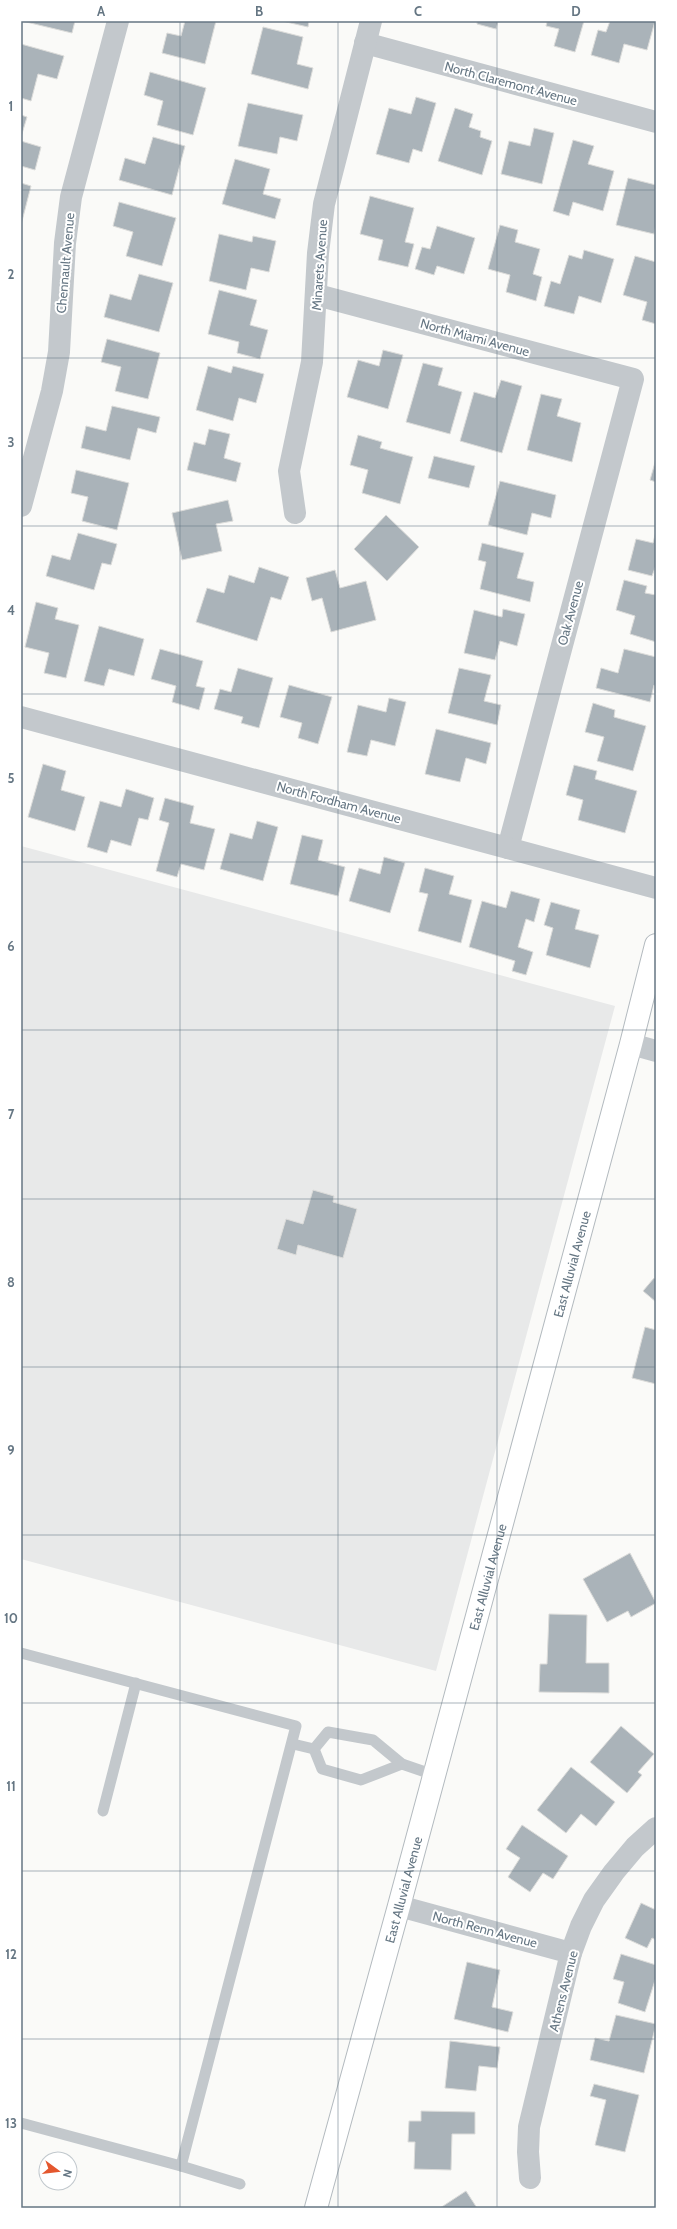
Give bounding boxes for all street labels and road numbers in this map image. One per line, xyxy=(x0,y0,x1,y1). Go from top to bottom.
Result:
street label: North Claremont Avenue xyxy=(443,58,579,109)
street label: Chennault Avenue xyxy=(53,212,77,314)
street label: Minarets Avenue xyxy=(308,219,330,311)
street label: North Miami Avenue xyxy=(419,315,532,359)
street label: Oak Avenue xyxy=(554,579,586,647)
street label: North Fordham Avenue xyxy=(275,778,403,826)
street label: East Alluvial Avenue xyxy=(550,1209,594,1319)
street label: East Alluvial Avenue xyxy=(466,1522,510,1632)
street label: East Alluvial Avenue xyxy=(381,1834,425,1945)
street label: North Renn Avenue xyxy=(431,1907,539,1951)
street label: Athens Avenue xyxy=(545,1949,581,2033)

